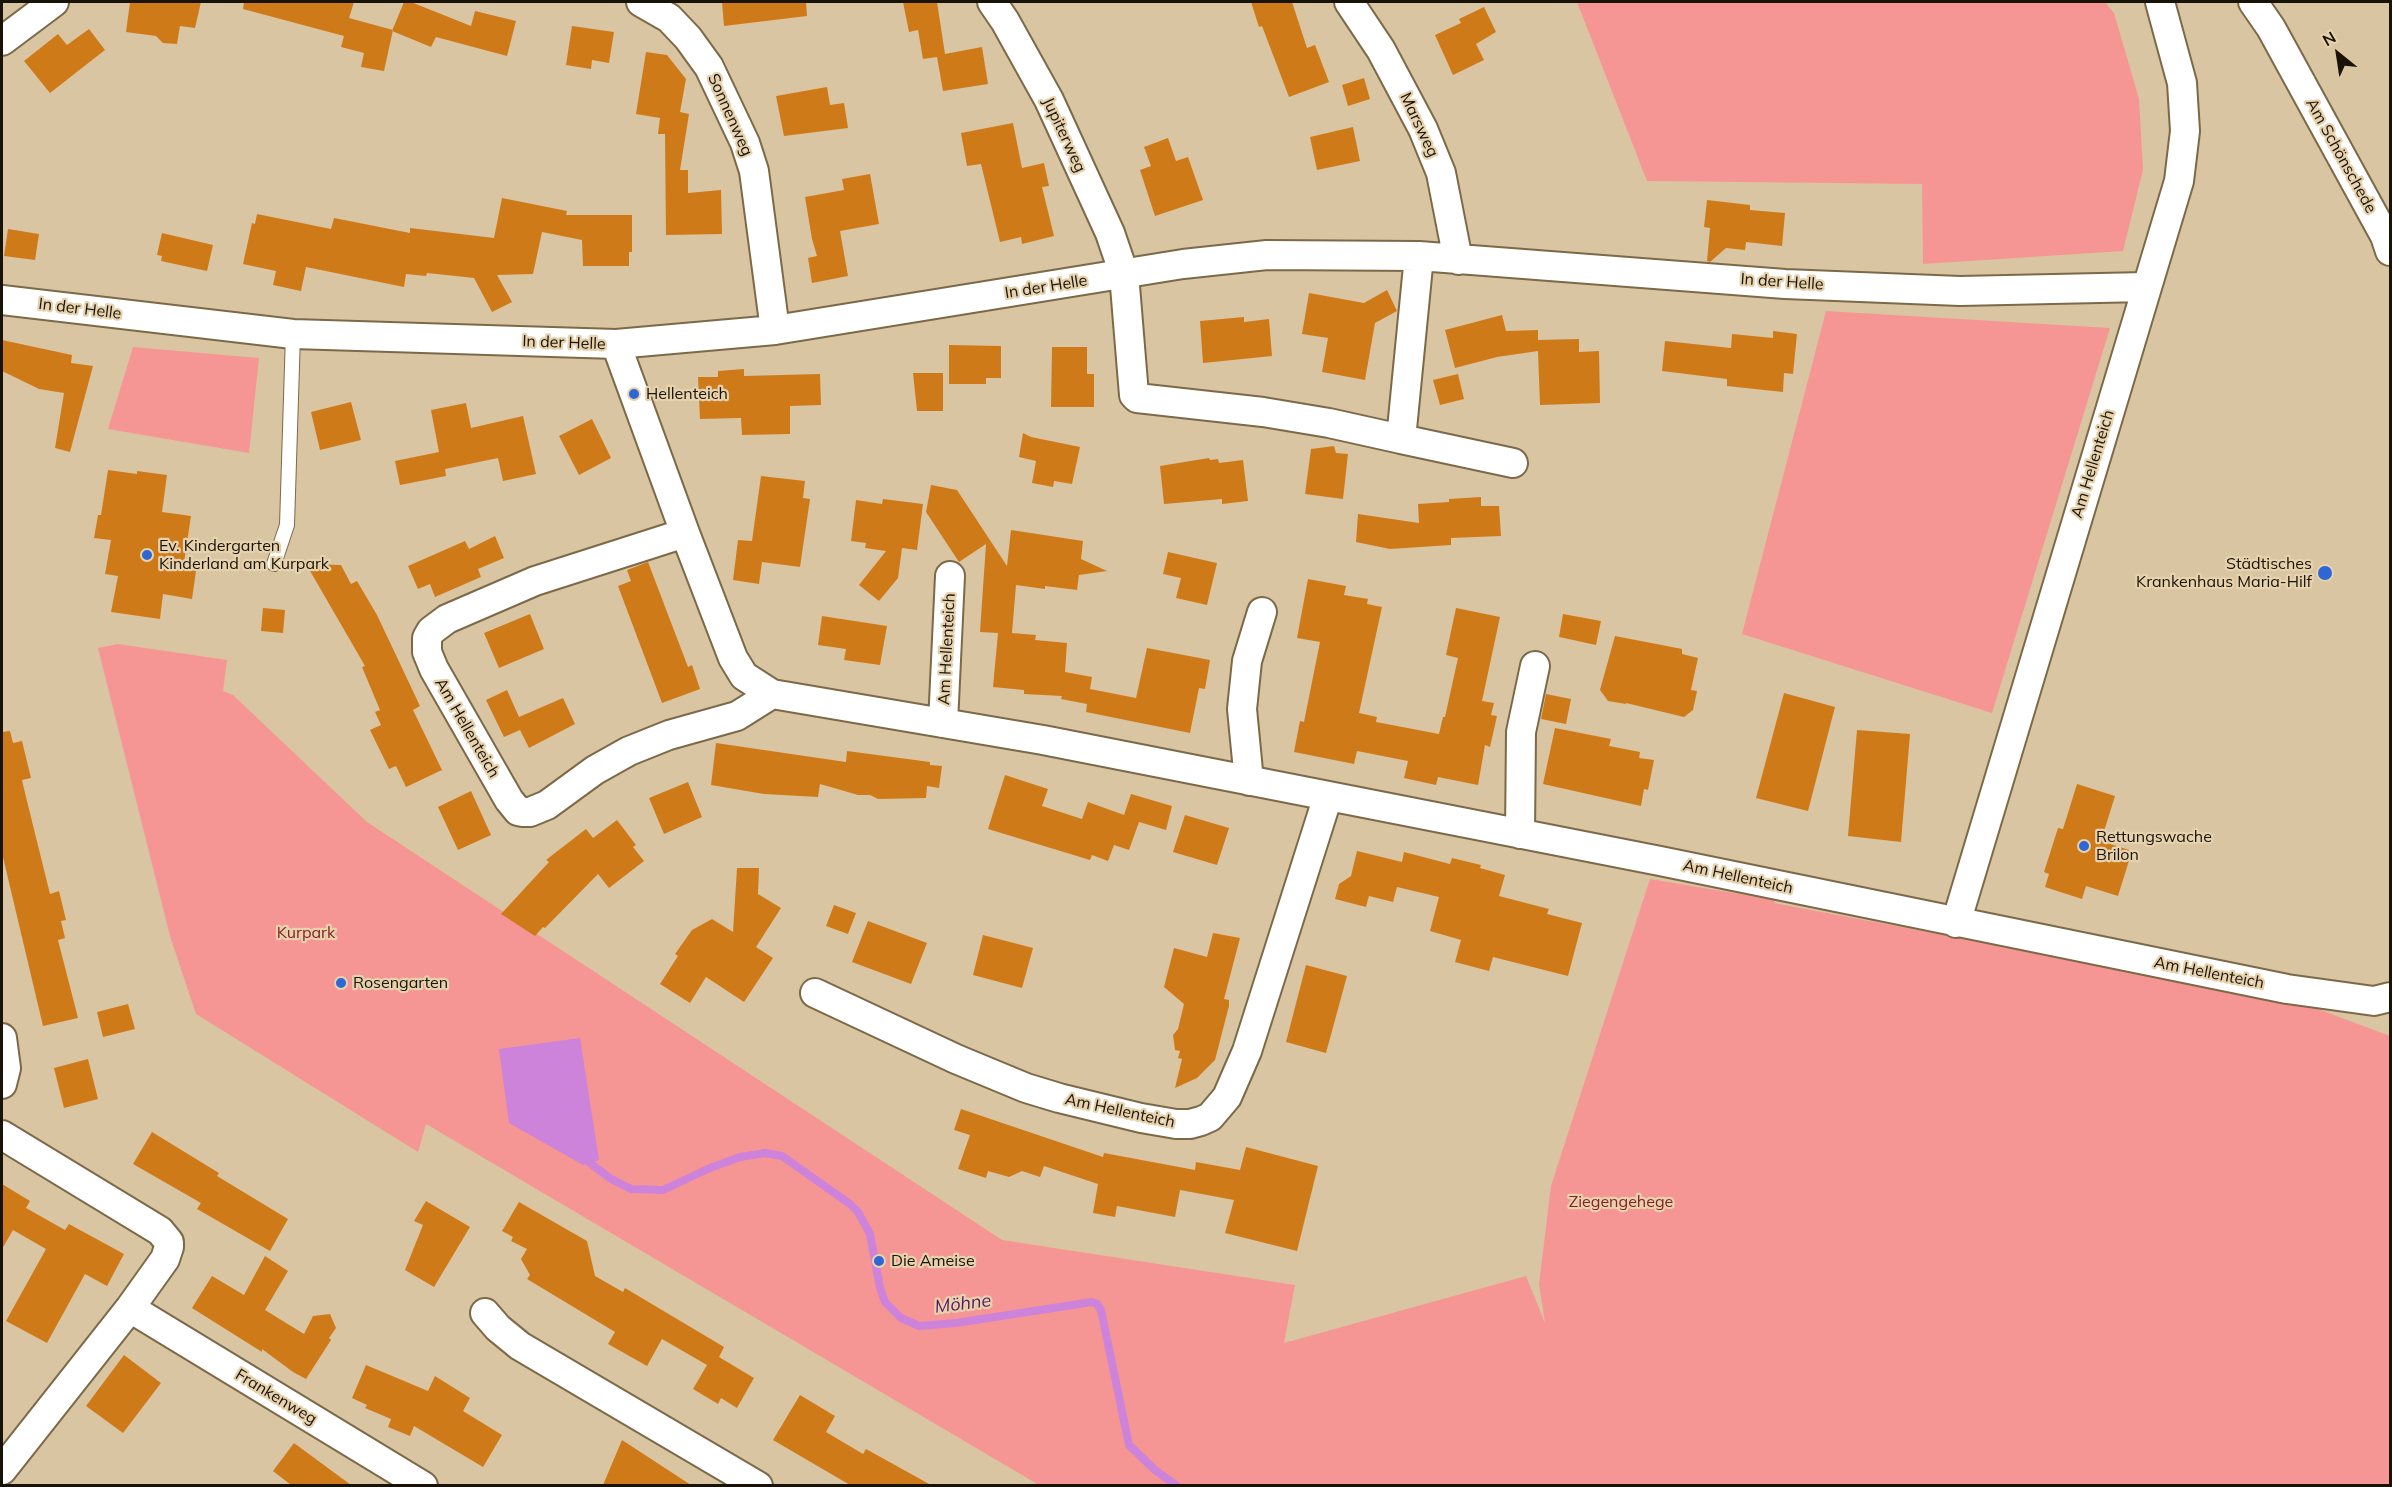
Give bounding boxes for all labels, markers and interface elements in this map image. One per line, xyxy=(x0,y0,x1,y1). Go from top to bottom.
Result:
north arrow xyxy=(2308,24,2368,84)
text: N xyxy=(2319,27,2339,50)
street label: Sonnenweg xyxy=(703,71,757,159)
street label: Marsweg xyxy=(1396,90,1442,160)
street label: Jupiterweg xyxy=(1038,94,1090,176)
street label: Am Schönschede xyxy=(2302,95,2380,217)
street label: In der Helle xyxy=(1740,270,1824,294)
street label: In der Helle xyxy=(1003,271,1089,303)
street label: In der Helle xyxy=(38,294,122,324)
street label: In der Helle xyxy=(522,332,606,354)
place label: Hellenteich xyxy=(646,384,728,404)
marker: Hellenteich xyxy=(627,387,641,401)
street label: Am Hellenteich xyxy=(2067,408,2119,520)
place label: Ev. Kindergarten Kinderland am Kurpark xyxy=(159,536,329,574)
marker: Ev. Kindergarten Kinderland am Kurpark xyxy=(140,548,154,562)
place label: Städtisches Krankenhaus Maria-Hilf xyxy=(2136,554,2312,592)
marker: Städtisches Krankenhaus Maria-Hilf xyxy=(2316,564,2334,582)
street label: Am Hellenteich xyxy=(934,593,960,705)
street label: Am Hellenteich xyxy=(431,675,503,781)
place label: Rettungswache Brilon xyxy=(2096,827,2212,865)
marker: Rettungswache Brilon xyxy=(2077,839,2091,853)
street label: Am Hellenteich xyxy=(1681,856,1795,898)
park label: Kurpark xyxy=(277,923,335,943)
street label: Am Hellenteich xyxy=(2152,953,2266,993)
place label: Rosengarten xyxy=(353,973,448,993)
marker: Rosengarten xyxy=(334,976,348,990)
street label: Am Hellenteich xyxy=(1063,1090,1177,1132)
park label: Ziegengehege xyxy=(1569,1192,1673,1212)
place label: Die Ameise xyxy=(891,1251,975,1271)
marker: Die Ameise xyxy=(872,1254,886,1268)
water label: Möhne xyxy=(934,1290,992,1318)
street label: Frankenweg xyxy=(232,1365,320,1429)

